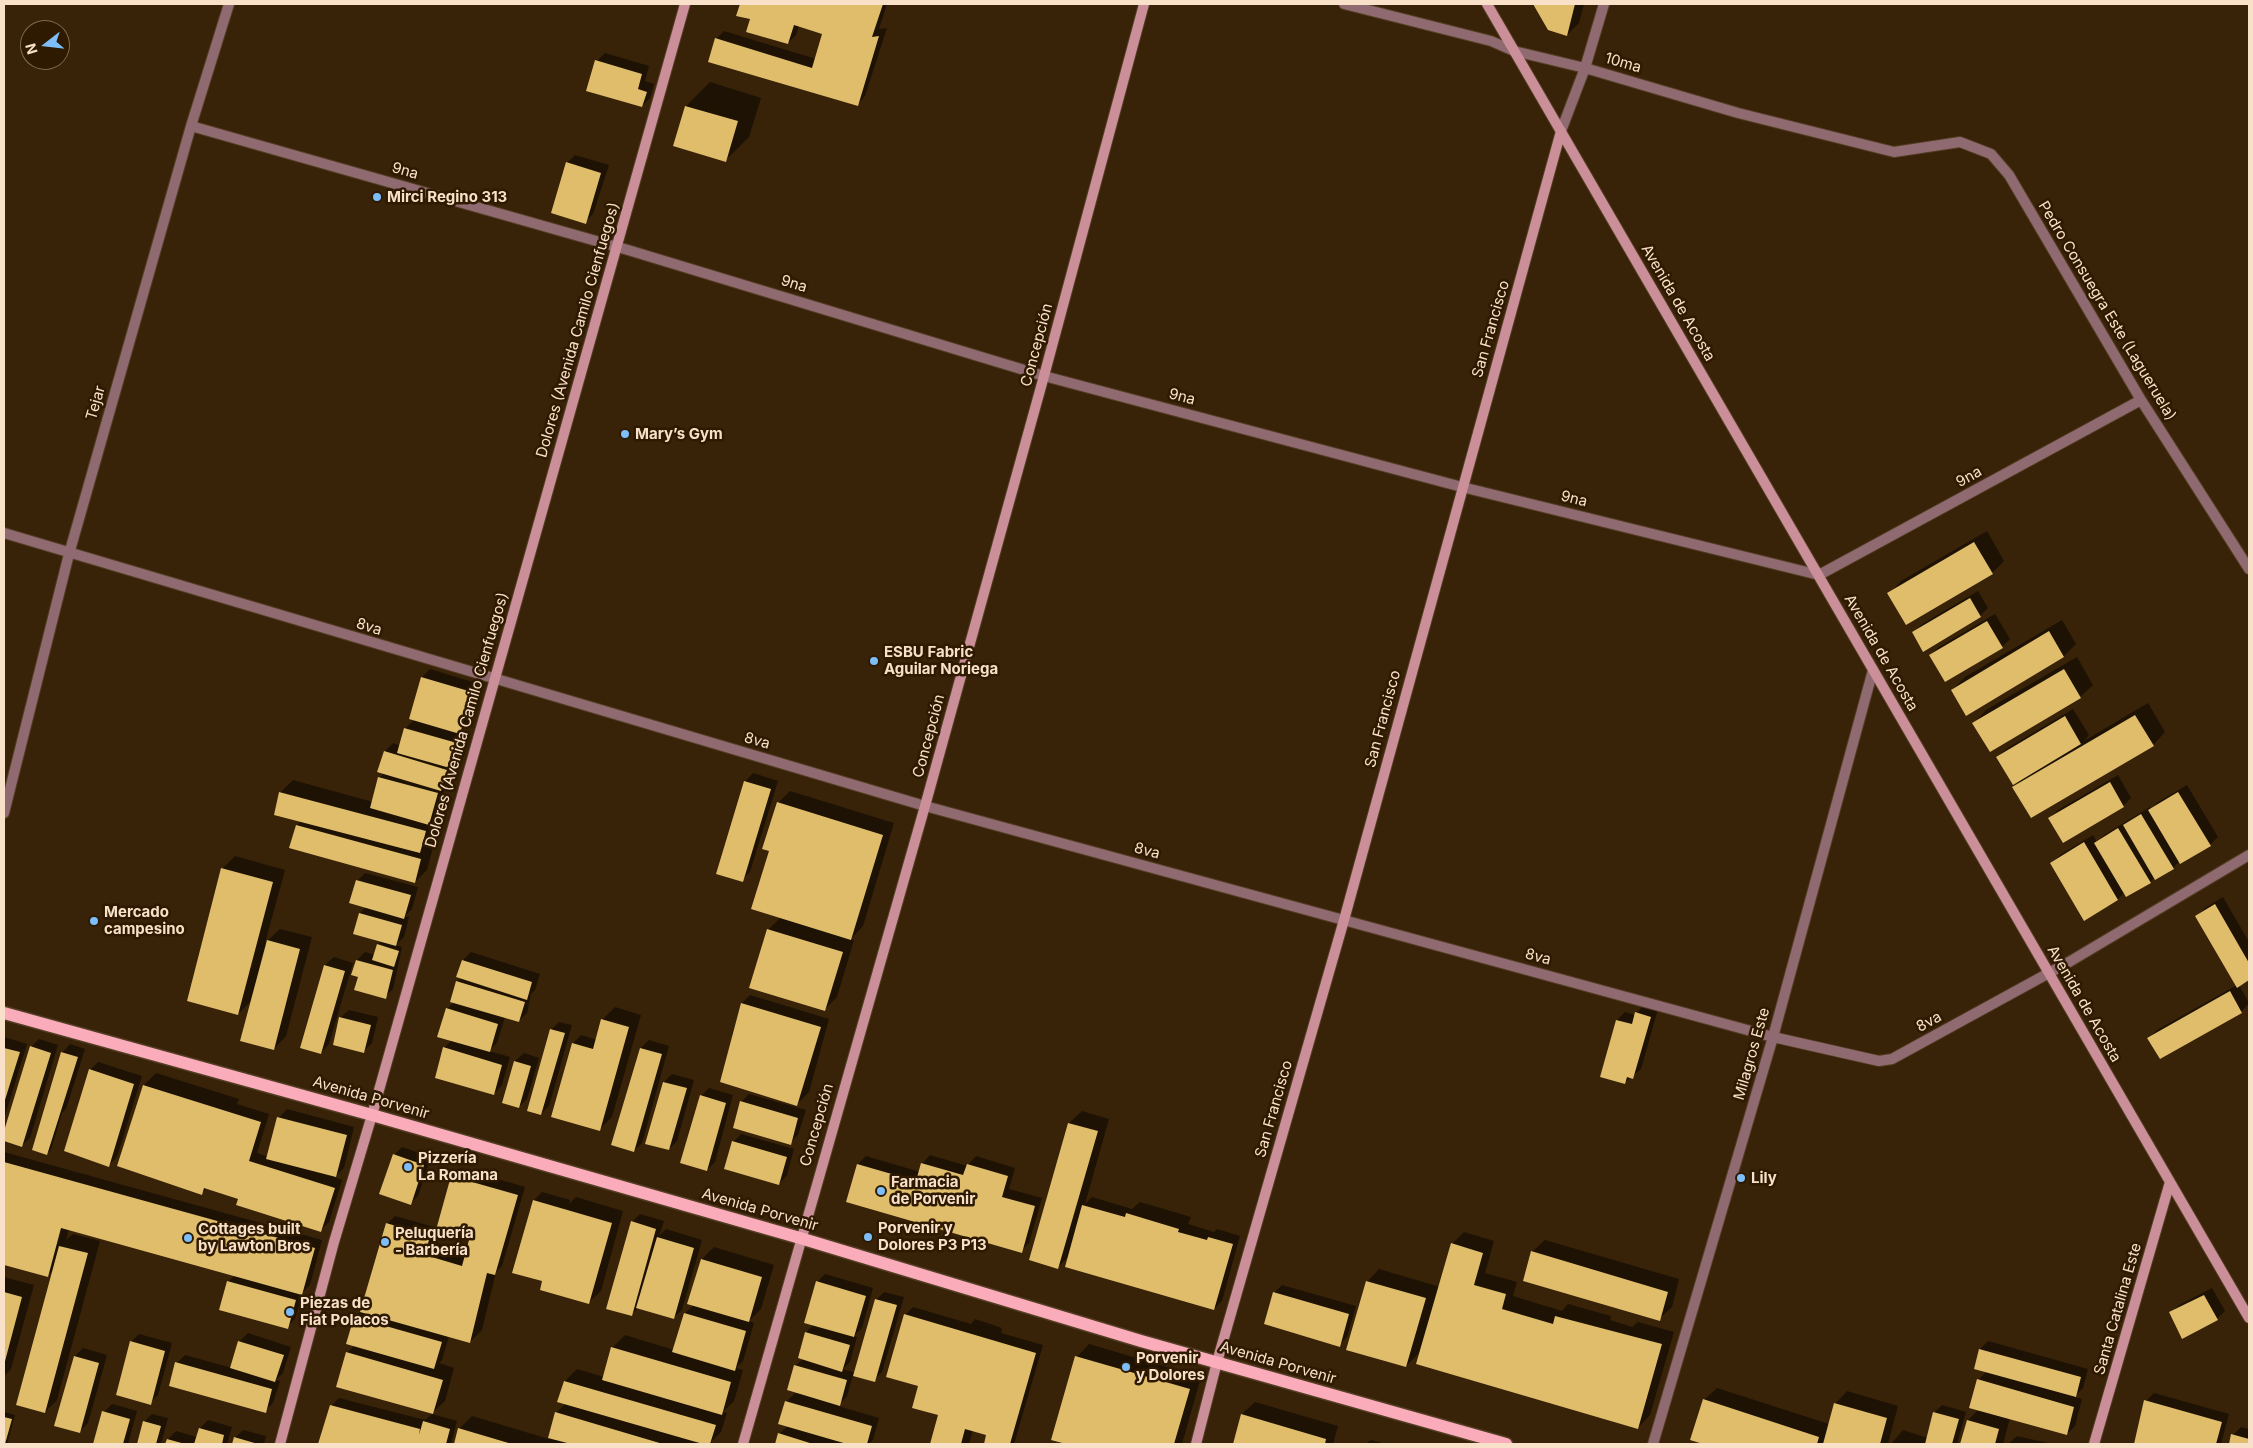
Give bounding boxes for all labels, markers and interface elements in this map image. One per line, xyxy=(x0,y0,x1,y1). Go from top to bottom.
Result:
north arrow xyxy=(20,20,70,70)
text: N xyxy=(21,42,41,56)
street label: 10ma xyxy=(1603,49,1643,77)
street label: 9na xyxy=(390,159,420,183)
place label: Mirci Regino 313 xyxy=(387,188,507,206)
marker: Mirci Regino 313 xyxy=(371,191,383,203)
street label: Pedro Consuegra Este (Lagueruela) xyxy=(2034,198,2180,424)
street label: Dolores (Avenida Camilo Cienfuegos) xyxy=(533,200,623,460)
street label: Avenida de Acosta xyxy=(1637,241,1719,365)
street label: 9na xyxy=(779,272,809,296)
street label: San Francisco xyxy=(1469,278,1513,380)
street label: Concepción xyxy=(1017,301,1057,389)
street label: Tejar xyxy=(83,384,109,422)
street label: 9na xyxy=(1167,385,1197,409)
place label: Mary’s Gym xyxy=(635,425,723,443)
marker: Mary’s Gym xyxy=(619,428,631,440)
street label: 9na xyxy=(1953,463,1985,491)
street label: 9na xyxy=(1559,487,1589,511)
street label: Dolores (Avenida Camilo Cienfuegos) xyxy=(422,590,512,850)
street label: Avenida de Acosta xyxy=(1840,591,1922,715)
street label: 8va xyxy=(354,615,384,639)
place label: ESBU Fabric Aguilar Noriega xyxy=(884,643,998,678)
marker: ESBU Fabric Aguilar Noriega xyxy=(868,655,880,667)
street label: San Francisco xyxy=(1361,668,1405,770)
street label: Concepción xyxy=(909,692,949,780)
street label: 8va xyxy=(742,729,772,753)
street label: 8va xyxy=(1132,839,1162,863)
place label: Mercado campesino xyxy=(104,903,185,938)
marker: Mercado campesino xyxy=(88,915,100,927)
street label: Avenida de Acosta xyxy=(2043,942,2125,1066)
street label: 8va xyxy=(1523,945,1553,969)
street label: Milagros Este xyxy=(1730,1006,1774,1102)
street label: 8va xyxy=(1913,1008,1945,1036)
street label: San Francisco xyxy=(1252,1058,1296,1160)
street label: Avenida Porvenir xyxy=(311,1073,431,1123)
street label: Concepción xyxy=(797,1081,837,1169)
place label: Pizzería La Romana xyxy=(418,1149,498,1184)
marker: Pizzería La Romana xyxy=(402,1161,414,1173)
place label: Lily xyxy=(1751,1169,1777,1187)
marker: Lily xyxy=(1735,1172,1747,1184)
place label: Farmacia de Porvenir xyxy=(891,1173,975,1208)
street label: Avenida Porvenir xyxy=(700,1185,820,1235)
marker: Farmacia de Porvenir xyxy=(875,1185,887,1197)
place label: Porvenir y Dolores P3 P13 xyxy=(878,1219,987,1254)
place label: Cottages built by Lawton Bros xyxy=(198,1220,310,1255)
place label: Peluquería - Barbería xyxy=(395,1224,474,1259)
marker: Porvenir y Dolores P3 P13 xyxy=(862,1231,874,1243)
marker: Cottages built by Lawton Bros xyxy=(182,1232,194,1244)
marker: Peluquería - Barbería xyxy=(379,1236,391,1248)
street label: Santa Catalina Este xyxy=(2091,1241,2145,1377)
place label: Piezas de Fiat Polacos xyxy=(300,1294,389,1329)
marker: Piezas de Fiat Polacos xyxy=(284,1306,296,1318)
street label: Avenida Porvenir xyxy=(1218,1338,1338,1388)
place label: Porvenir y Dolores xyxy=(1136,1349,1205,1384)
marker: Porvenir y Dolores xyxy=(1120,1361,1132,1373)

